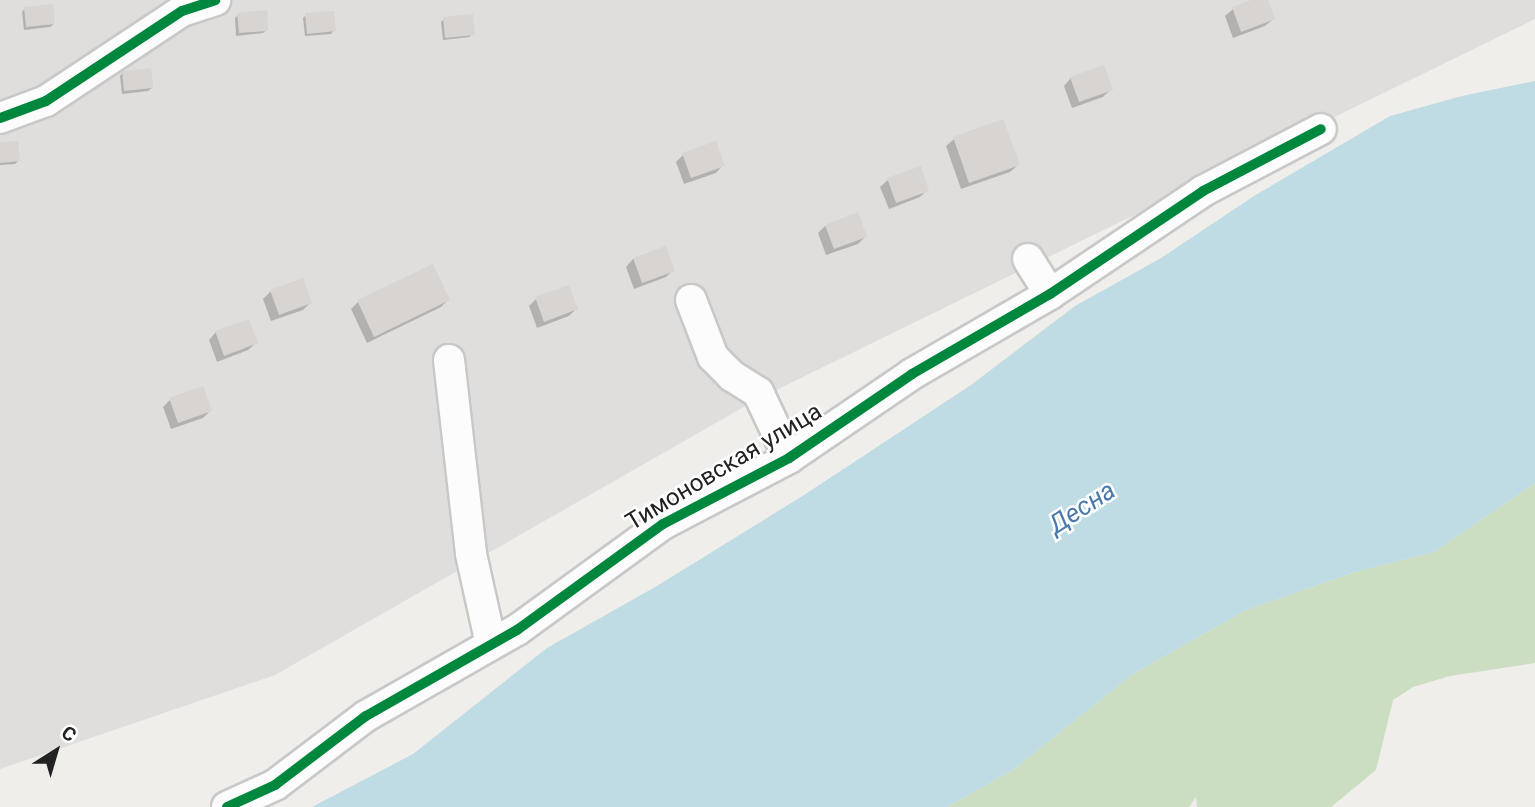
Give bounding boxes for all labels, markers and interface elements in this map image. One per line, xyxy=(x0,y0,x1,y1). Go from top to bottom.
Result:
street label: Тимоновская улица xyxy=(621,397,827,537)
water label: Десна xyxy=(1043,475,1121,541)
north arrow xyxy=(21,716,91,786)
text: С xyxy=(57,721,81,747)

